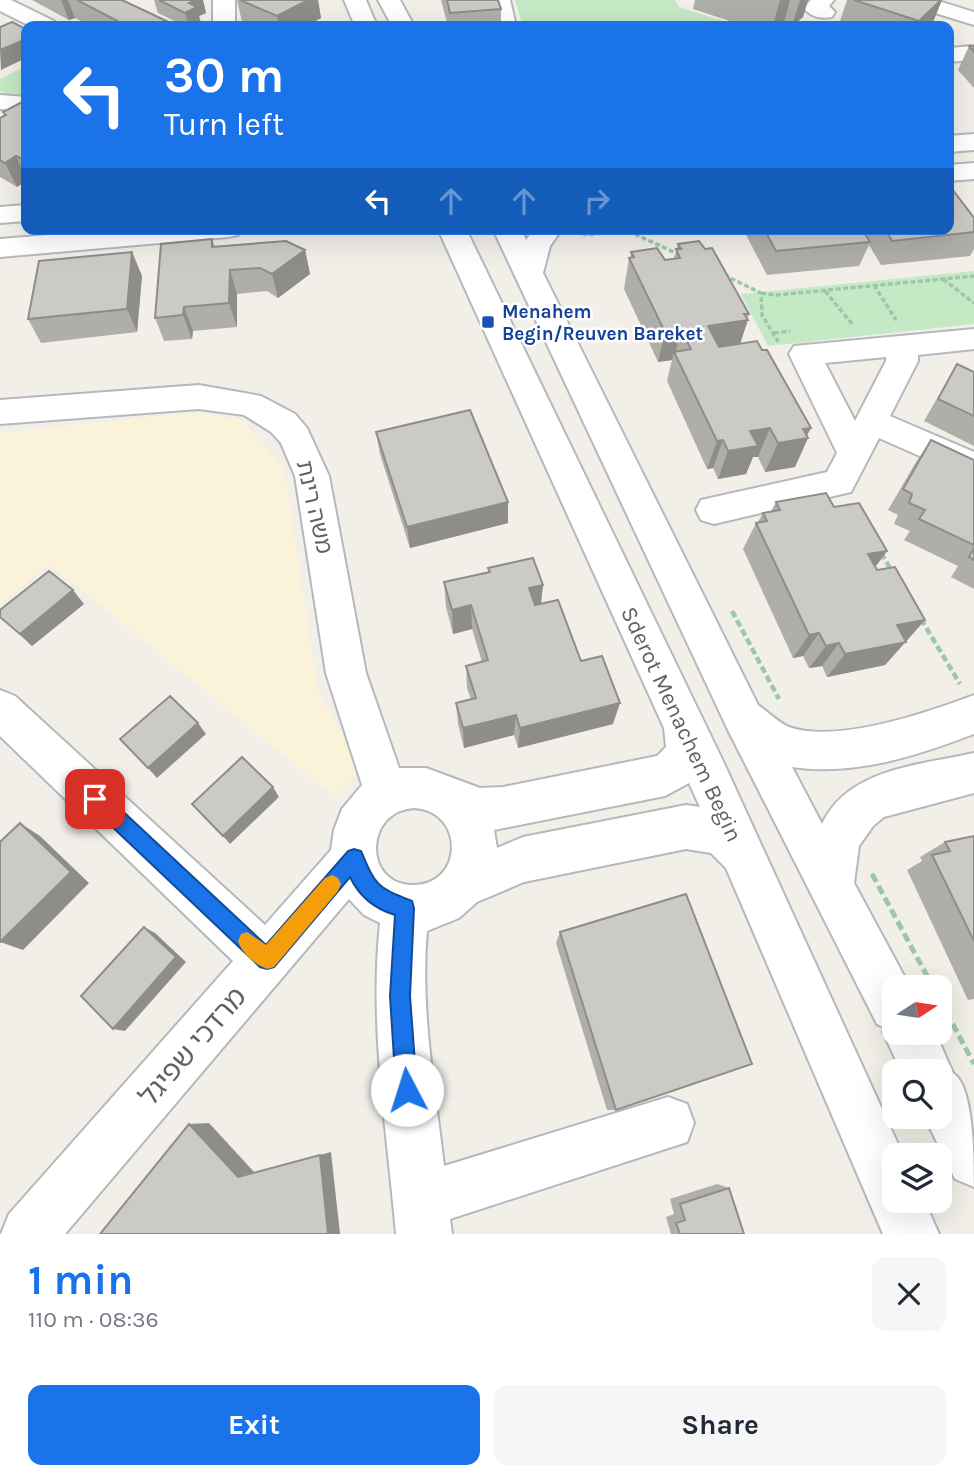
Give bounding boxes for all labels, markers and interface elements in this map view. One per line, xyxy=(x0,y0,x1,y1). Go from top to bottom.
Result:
text: 30 m xyxy=(164,47,284,104)
icon: left xyxy=(49,49,140,140)
text: Turn left xyxy=(164,106,284,143)
icon: left xyxy=(359,182,397,220)
icon: ahead xyxy=(432,182,470,220)
icon: ahead xyxy=(505,182,543,220)
icon: right xyxy=(578,182,616,220)
place label: Menahem Begin/Reuven Bareket xyxy=(502,301,703,345)
marker: Menahem Begin/Reuven Bareket xyxy=(480,314,496,330)
street label: משה רינת xyxy=(291,458,338,557)
street label: Sderot Menachem Begin xyxy=(615,602,748,846)
pin xyxy=(65,769,125,829)
icon: arrive xyxy=(76,780,114,818)
north arrow xyxy=(882,975,952,1045)
map controls xyxy=(882,975,952,1213)
street label: מרדכי שפיגל xyxy=(132,980,253,1112)
position arrow xyxy=(370,1053,444,1127)
button: search xyxy=(882,1059,952,1129)
button: layers xyxy=(882,1143,952,1213)
text: 1 min xyxy=(28,1255,133,1305)
button: close xyxy=(872,1257,946,1331)
text: 110 m · 08:36 xyxy=(28,1306,159,1333)
button: Exit xyxy=(28,1385,480,1465)
button: Share xyxy=(494,1385,946,1465)

